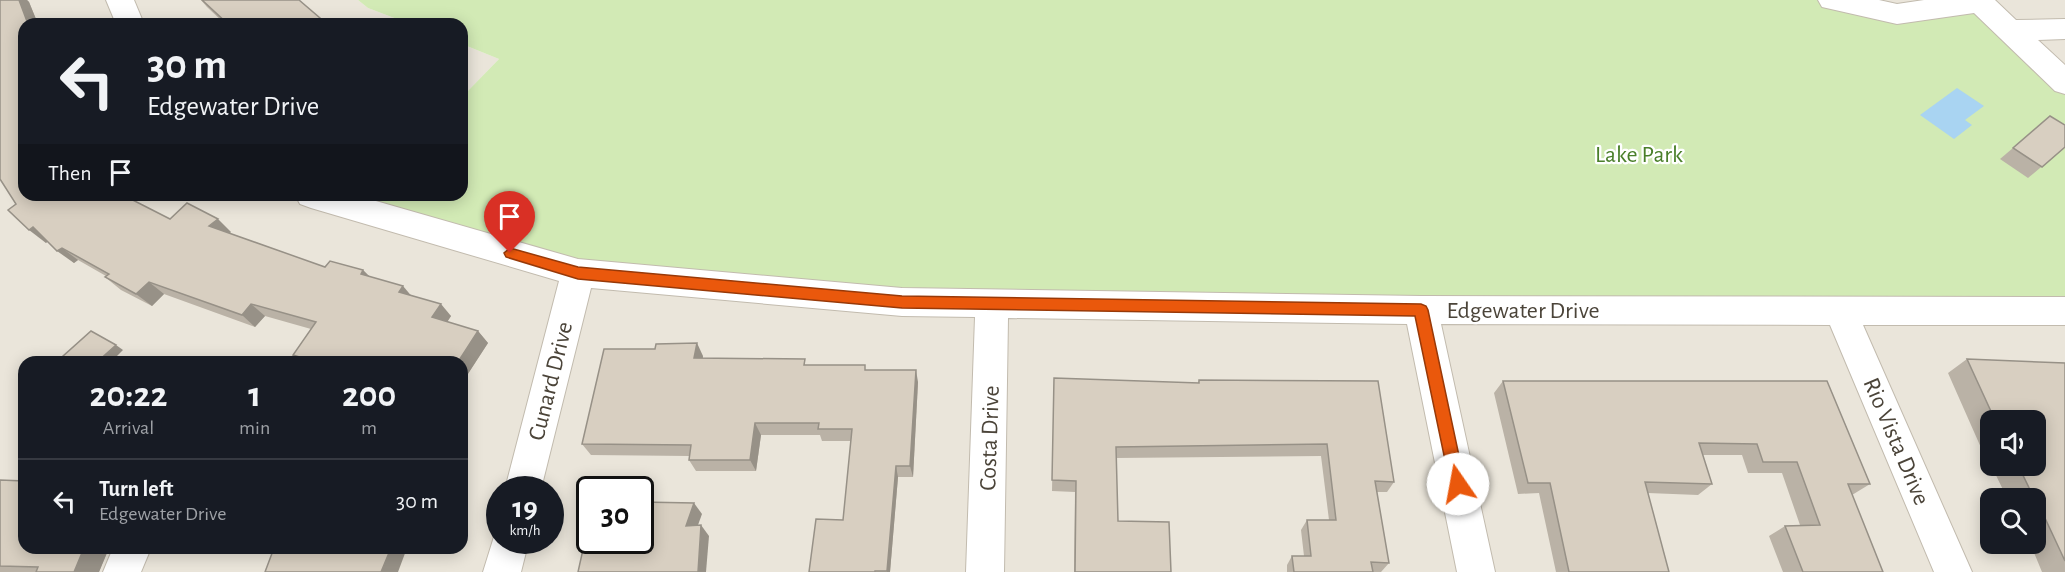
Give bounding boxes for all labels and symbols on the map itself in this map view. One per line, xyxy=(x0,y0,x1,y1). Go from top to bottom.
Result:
park label: Lake Park xyxy=(1595,143,1683,167)
pin xyxy=(484,191,535,253)
street label: Edgewater Drive xyxy=(1446,299,1600,323)
street label: Cunard Drive xyxy=(525,319,577,443)
street label: Rio Vista Drive xyxy=(1859,374,1934,509)
street label: Costa Drive xyxy=(976,385,1004,491)
position arrow xyxy=(1426,452,1490,516)
speed limit sign: 30 xyxy=(576,476,654,554)

